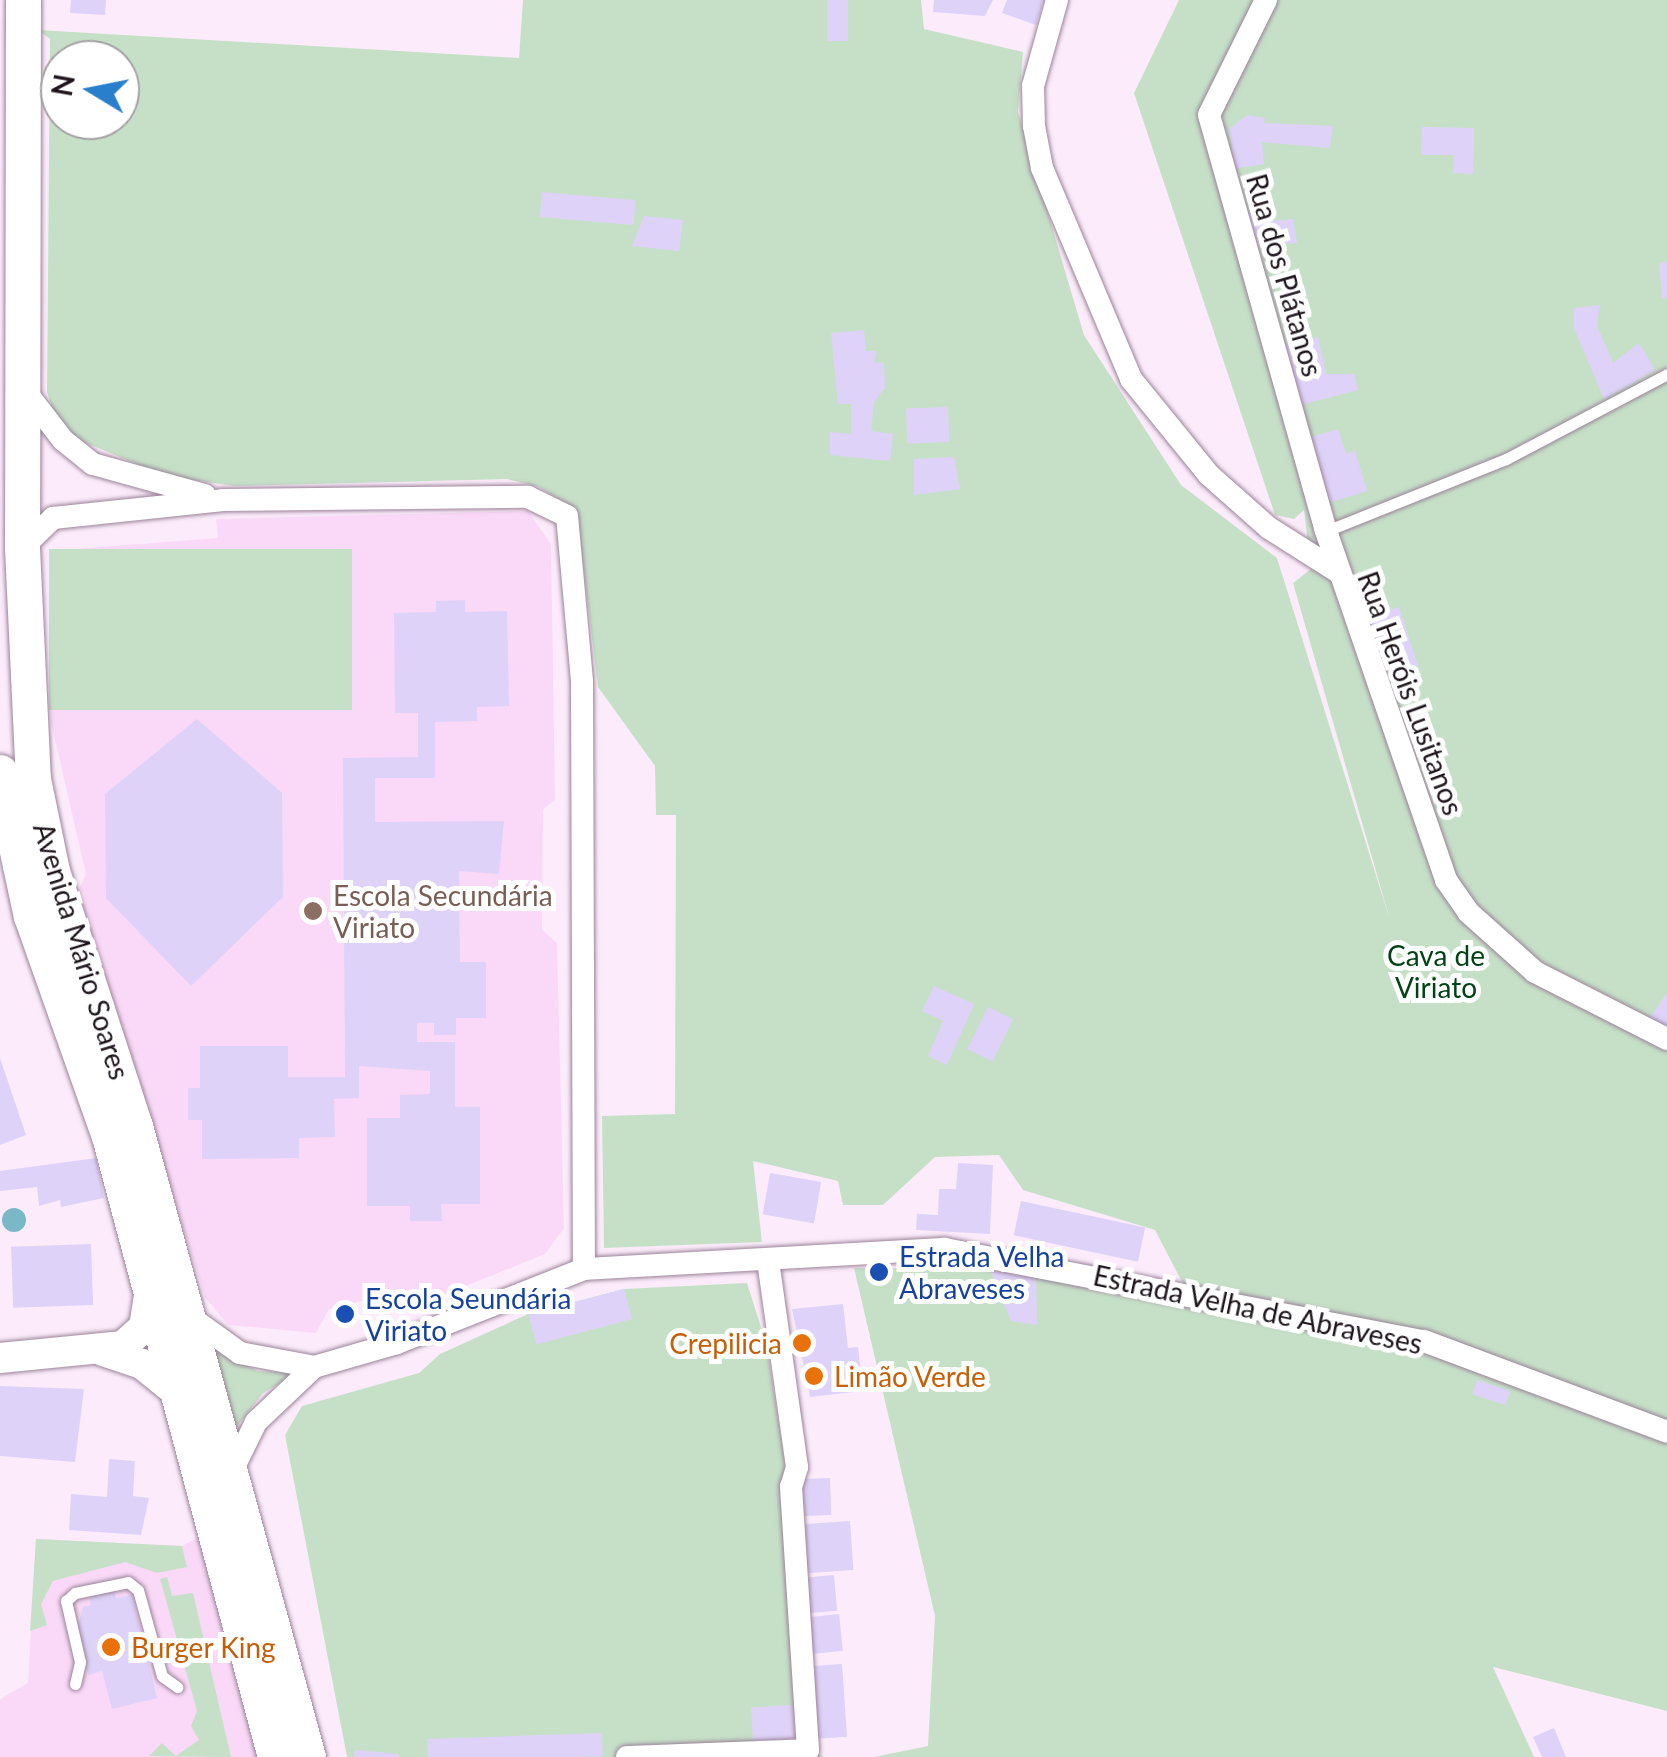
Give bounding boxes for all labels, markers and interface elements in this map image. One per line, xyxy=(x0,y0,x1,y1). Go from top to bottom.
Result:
north arrow xyxy=(40,40,140,140)
text: N xyxy=(44,72,81,99)
street label: Rua dos Plátanos xyxy=(1240,170,1330,380)
street label: Rua Heróis Lusitanos xyxy=(1351,567,1471,819)
street label: Avenida Mário Soares xyxy=(27,819,137,1083)
place label: Escola Secundária Viriato xyxy=(333,878,553,944)
marker: Escola Secundária Viriato xyxy=(302,900,324,922)
park label: Cava de Viriato xyxy=(1387,938,1485,1004)
place label: Estrada Velha Abraveses xyxy=(899,1239,1066,1305)
street label: Estrada Velha de Abraveses xyxy=(1090,1257,1426,1361)
marker: Estrada Velha Abraveses xyxy=(868,1261,890,1283)
place label: Escola Seundária Viriato xyxy=(365,1281,571,1347)
marker: Escola Seundária Viriato xyxy=(334,1303,356,1325)
place label: Crepilicia xyxy=(669,1326,782,1360)
marker: Crepilicia xyxy=(791,1332,813,1354)
place label: Limão Verde xyxy=(834,1359,987,1393)
marker: Limão Verde xyxy=(803,1365,825,1387)
place label: Burger King xyxy=(131,1630,276,1664)
marker: Burger King xyxy=(100,1636,122,1658)

